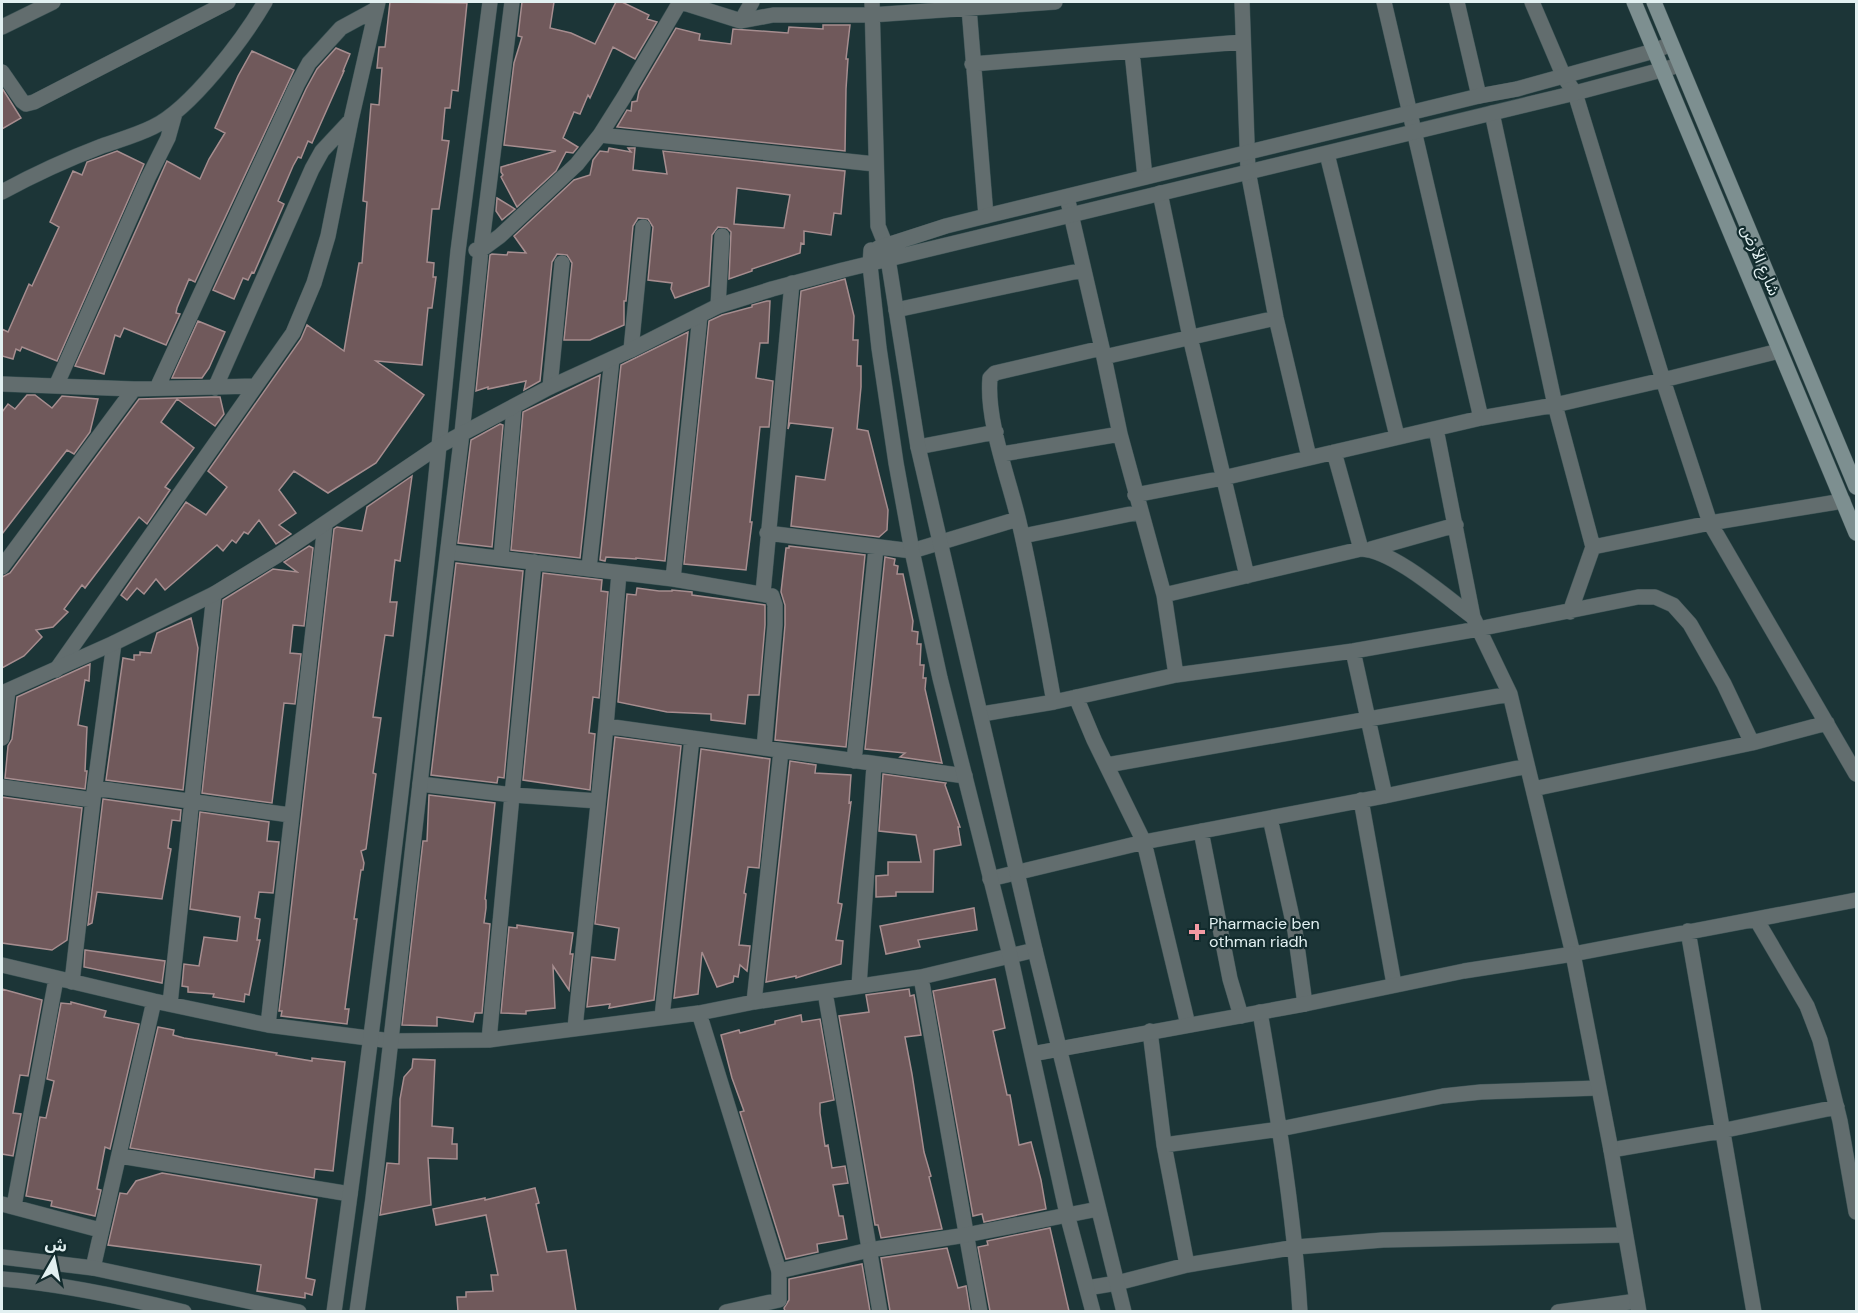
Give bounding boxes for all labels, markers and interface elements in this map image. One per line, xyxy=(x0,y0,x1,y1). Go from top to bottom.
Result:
street label: شارع الأرض xyxy=(1734,222,1785,300)
place label: Pharmacie ben othman riadh xyxy=(1209,913,1320,952)
marker: Pharmacie ben othman riadh xyxy=(1190,925,1204,939)
north arrow xyxy=(24,1229,84,1289)
text: ش xyxy=(44,1233,69,1257)

